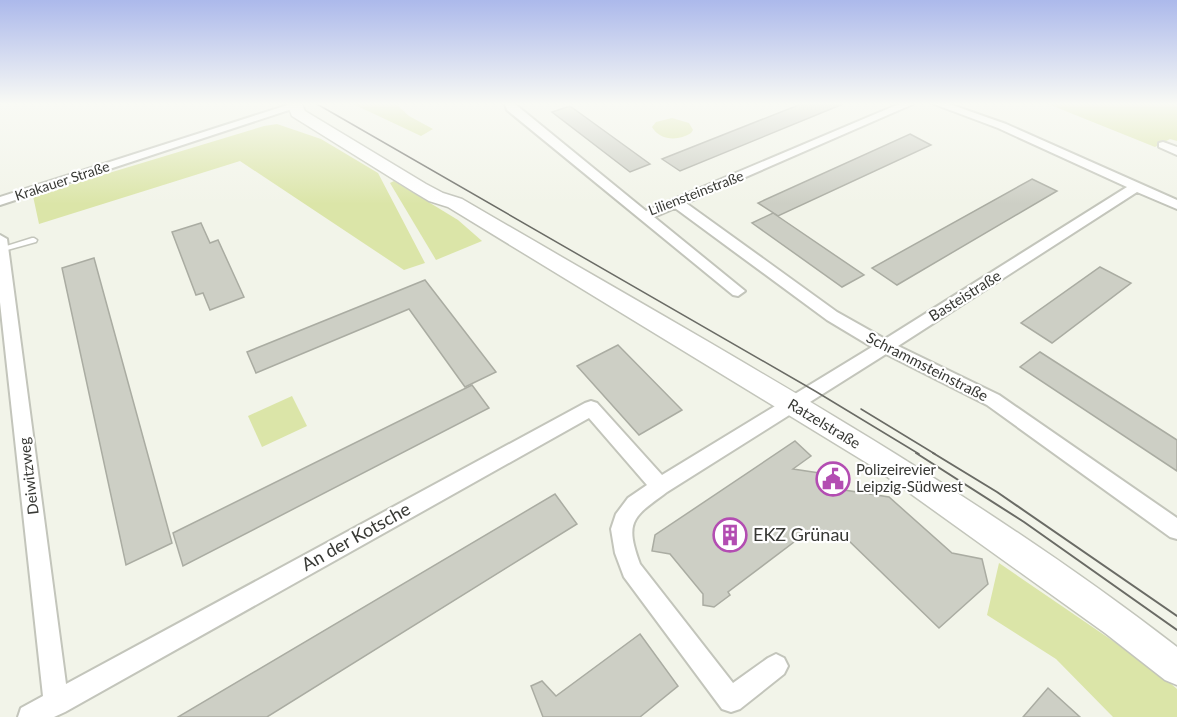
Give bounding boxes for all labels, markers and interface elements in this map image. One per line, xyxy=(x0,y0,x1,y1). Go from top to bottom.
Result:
street label: Krakauer Straße xyxy=(12,157,111,204)
street label: Liliensteinstraße xyxy=(646,167,746,218)
street label: Basteistraße xyxy=(925,266,1004,324)
street label: Schrammsteinstraße xyxy=(864,328,991,405)
street label: Ratzelstraße xyxy=(785,394,864,452)
street label: Deiwitzweg xyxy=(14,436,42,516)
place label: Polizeirevier Leipzig-Südwest xyxy=(856,460,964,495)
public building icon: Polizeirevier Leipzig-Südwest xyxy=(815,461,851,497)
street label: An der Kotsche xyxy=(297,497,414,575)
building icon: EKZ Grünau xyxy=(712,517,748,553)
place label: EKZ Grünau xyxy=(753,523,849,545)

